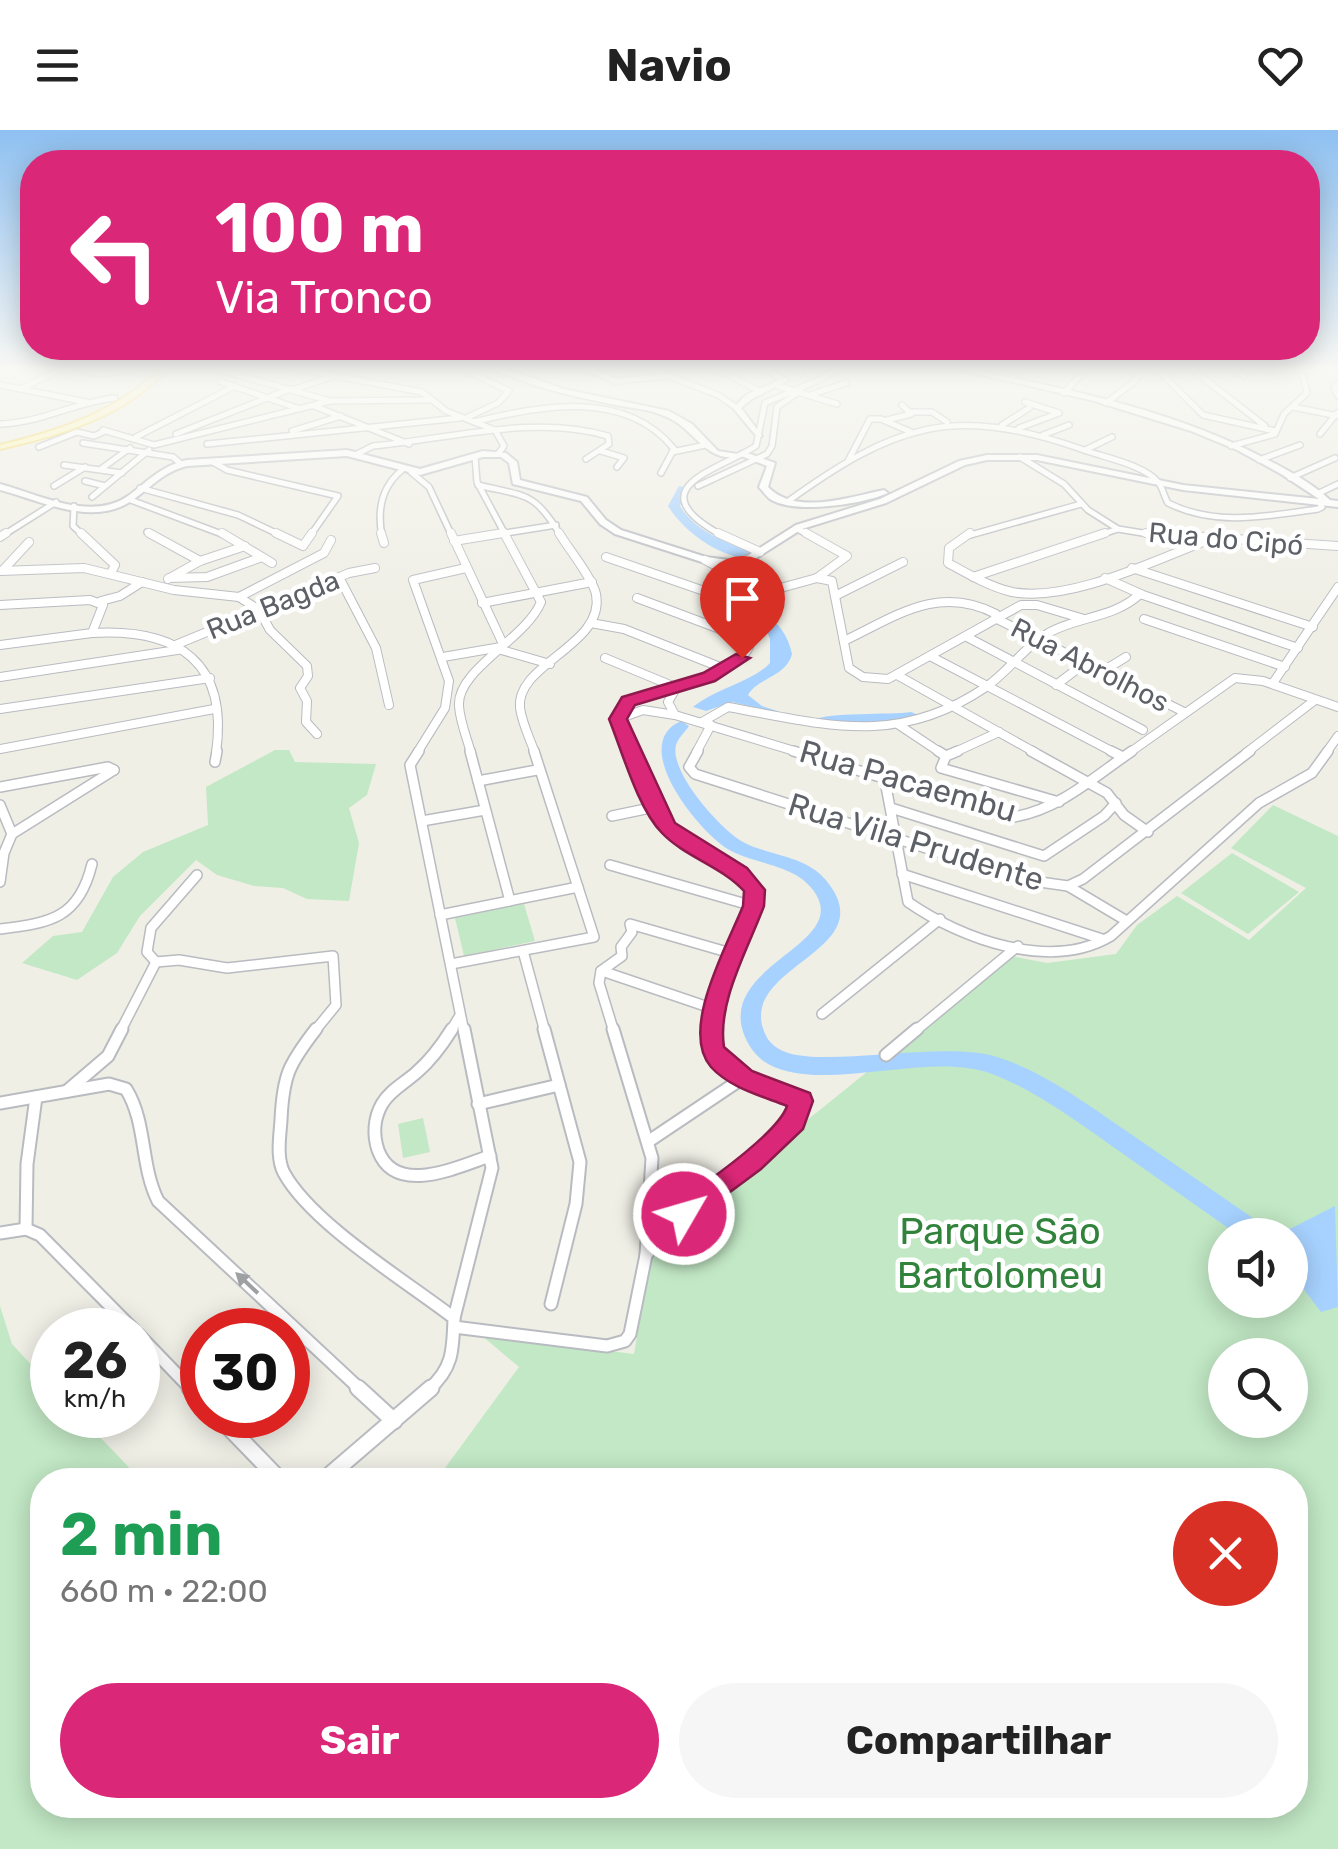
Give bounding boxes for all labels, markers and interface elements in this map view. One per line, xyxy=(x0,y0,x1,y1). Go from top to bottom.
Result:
icon: menu xyxy=(30,38,85,93)
icon: heart xyxy=(1253,38,1308,93)
text: Navio xyxy=(606,39,732,92)
text: 100 m xyxy=(215,187,424,270)
icon: left xyxy=(50,190,180,320)
text: Via Tronco xyxy=(215,271,433,324)
street label: Rua do Cipó xyxy=(1147,516,1305,562)
pin xyxy=(700,556,785,659)
street label: Rua Bagda xyxy=(202,563,344,647)
icon: arrive xyxy=(715,571,770,626)
street label: Rua Abrolhos xyxy=(1006,611,1174,719)
street label: Rua Pacaembu xyxy=(795,732,1021,830)
street label: Rua Vila Prudente xyxy=(784,785,1048,899)
position arrow xyxy=(632,1162,736,1266)
park label: Parque São Bartolomeu xyxy=(897,1208,1103,1298)
map controls xyxy=(1208,1218,1308,1438)
button: sound xyxy=(1208,1218,1308,1318)
one-way arrow xyxy=(235,1272,259,1295)
speed limit sign: 30 xyxy=(180,1308,310,1438)
text: 26 xyxy=(62,1331,128,1391)
button: search xyxy=(1208,1338,1308,1438)
text: km/h xyxy=(64,1384,126,1413)
text: 2 min xyxy=(60,1499,222,1570)
button: close xyxy=(1173,1501,1278,1606)
text: 660 m · 22:00 xyxy=(60,1572,268,1610)
button: Sair xyxy=(60,1683,659,1798)
button: Compartilhar xyxy=(679,1683,1278,1798)

